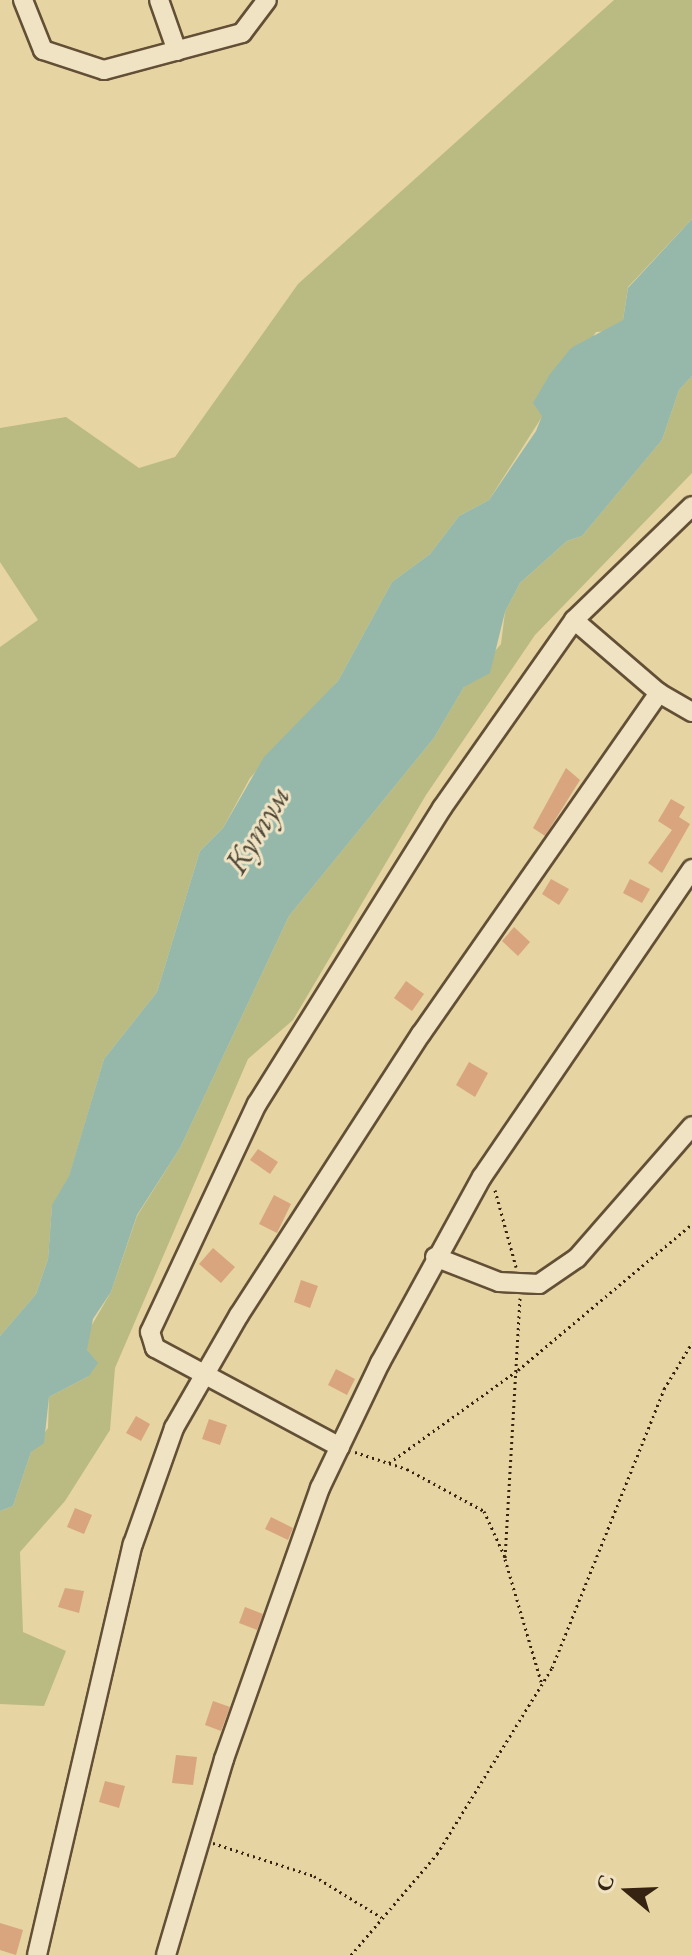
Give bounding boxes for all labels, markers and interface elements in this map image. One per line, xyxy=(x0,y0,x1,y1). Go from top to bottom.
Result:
water label: Кутум xyxy=(215,777,299,881)
north arrow xyxy=(588,1851,668,1931)
text: С xyxy=(589,1871,621,1895)

